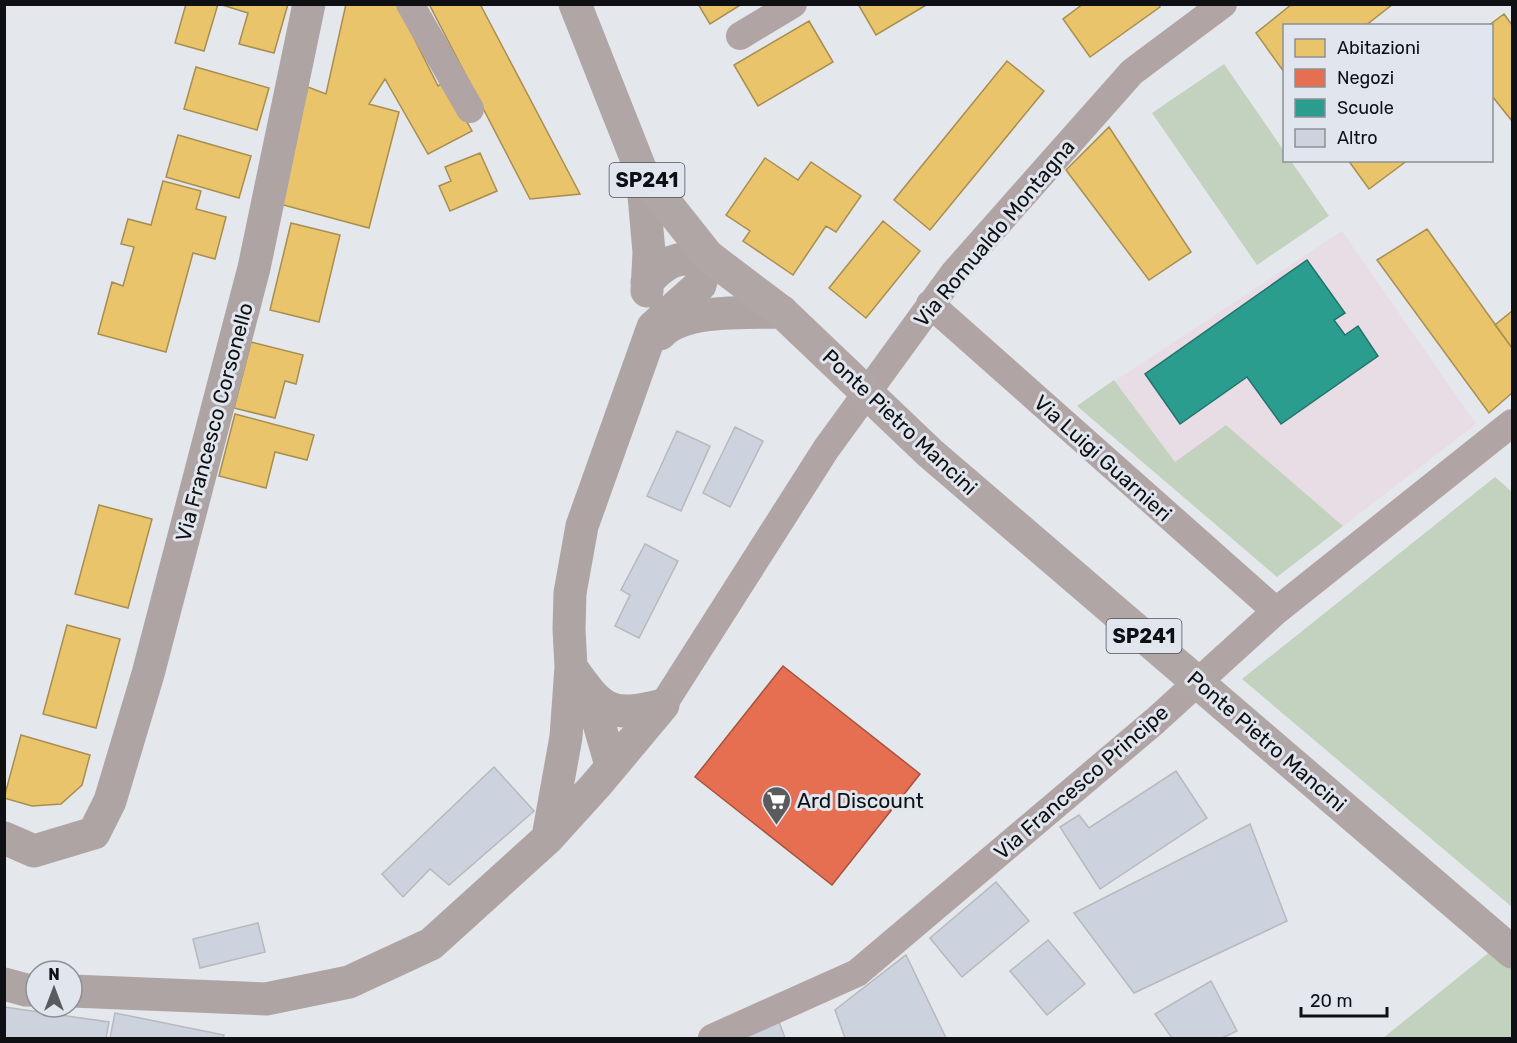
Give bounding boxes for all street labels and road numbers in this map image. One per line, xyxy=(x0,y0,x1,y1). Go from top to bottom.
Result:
street label: Via Romualdo Montagna xyxy=(908,134,1080,332)
road number: SP241 xyxy=(610,163,684,197)
street label: Via Francesco Corsonello xyxy=(170,300,258,544)
street label: Ponte Pietro Mancini xyxy=(818,344,982,500)
street label: Via Luigi Guarnieri xyxy=(1029,390,1177,526)
road number: SP241 xyxy=(1106,619,1182,653)
street label: Ponte Pietro Mancini xyxy=(1183,665,1351,817)
street label: Via Francesco Principe xyxy=(989,700,1173,864)

